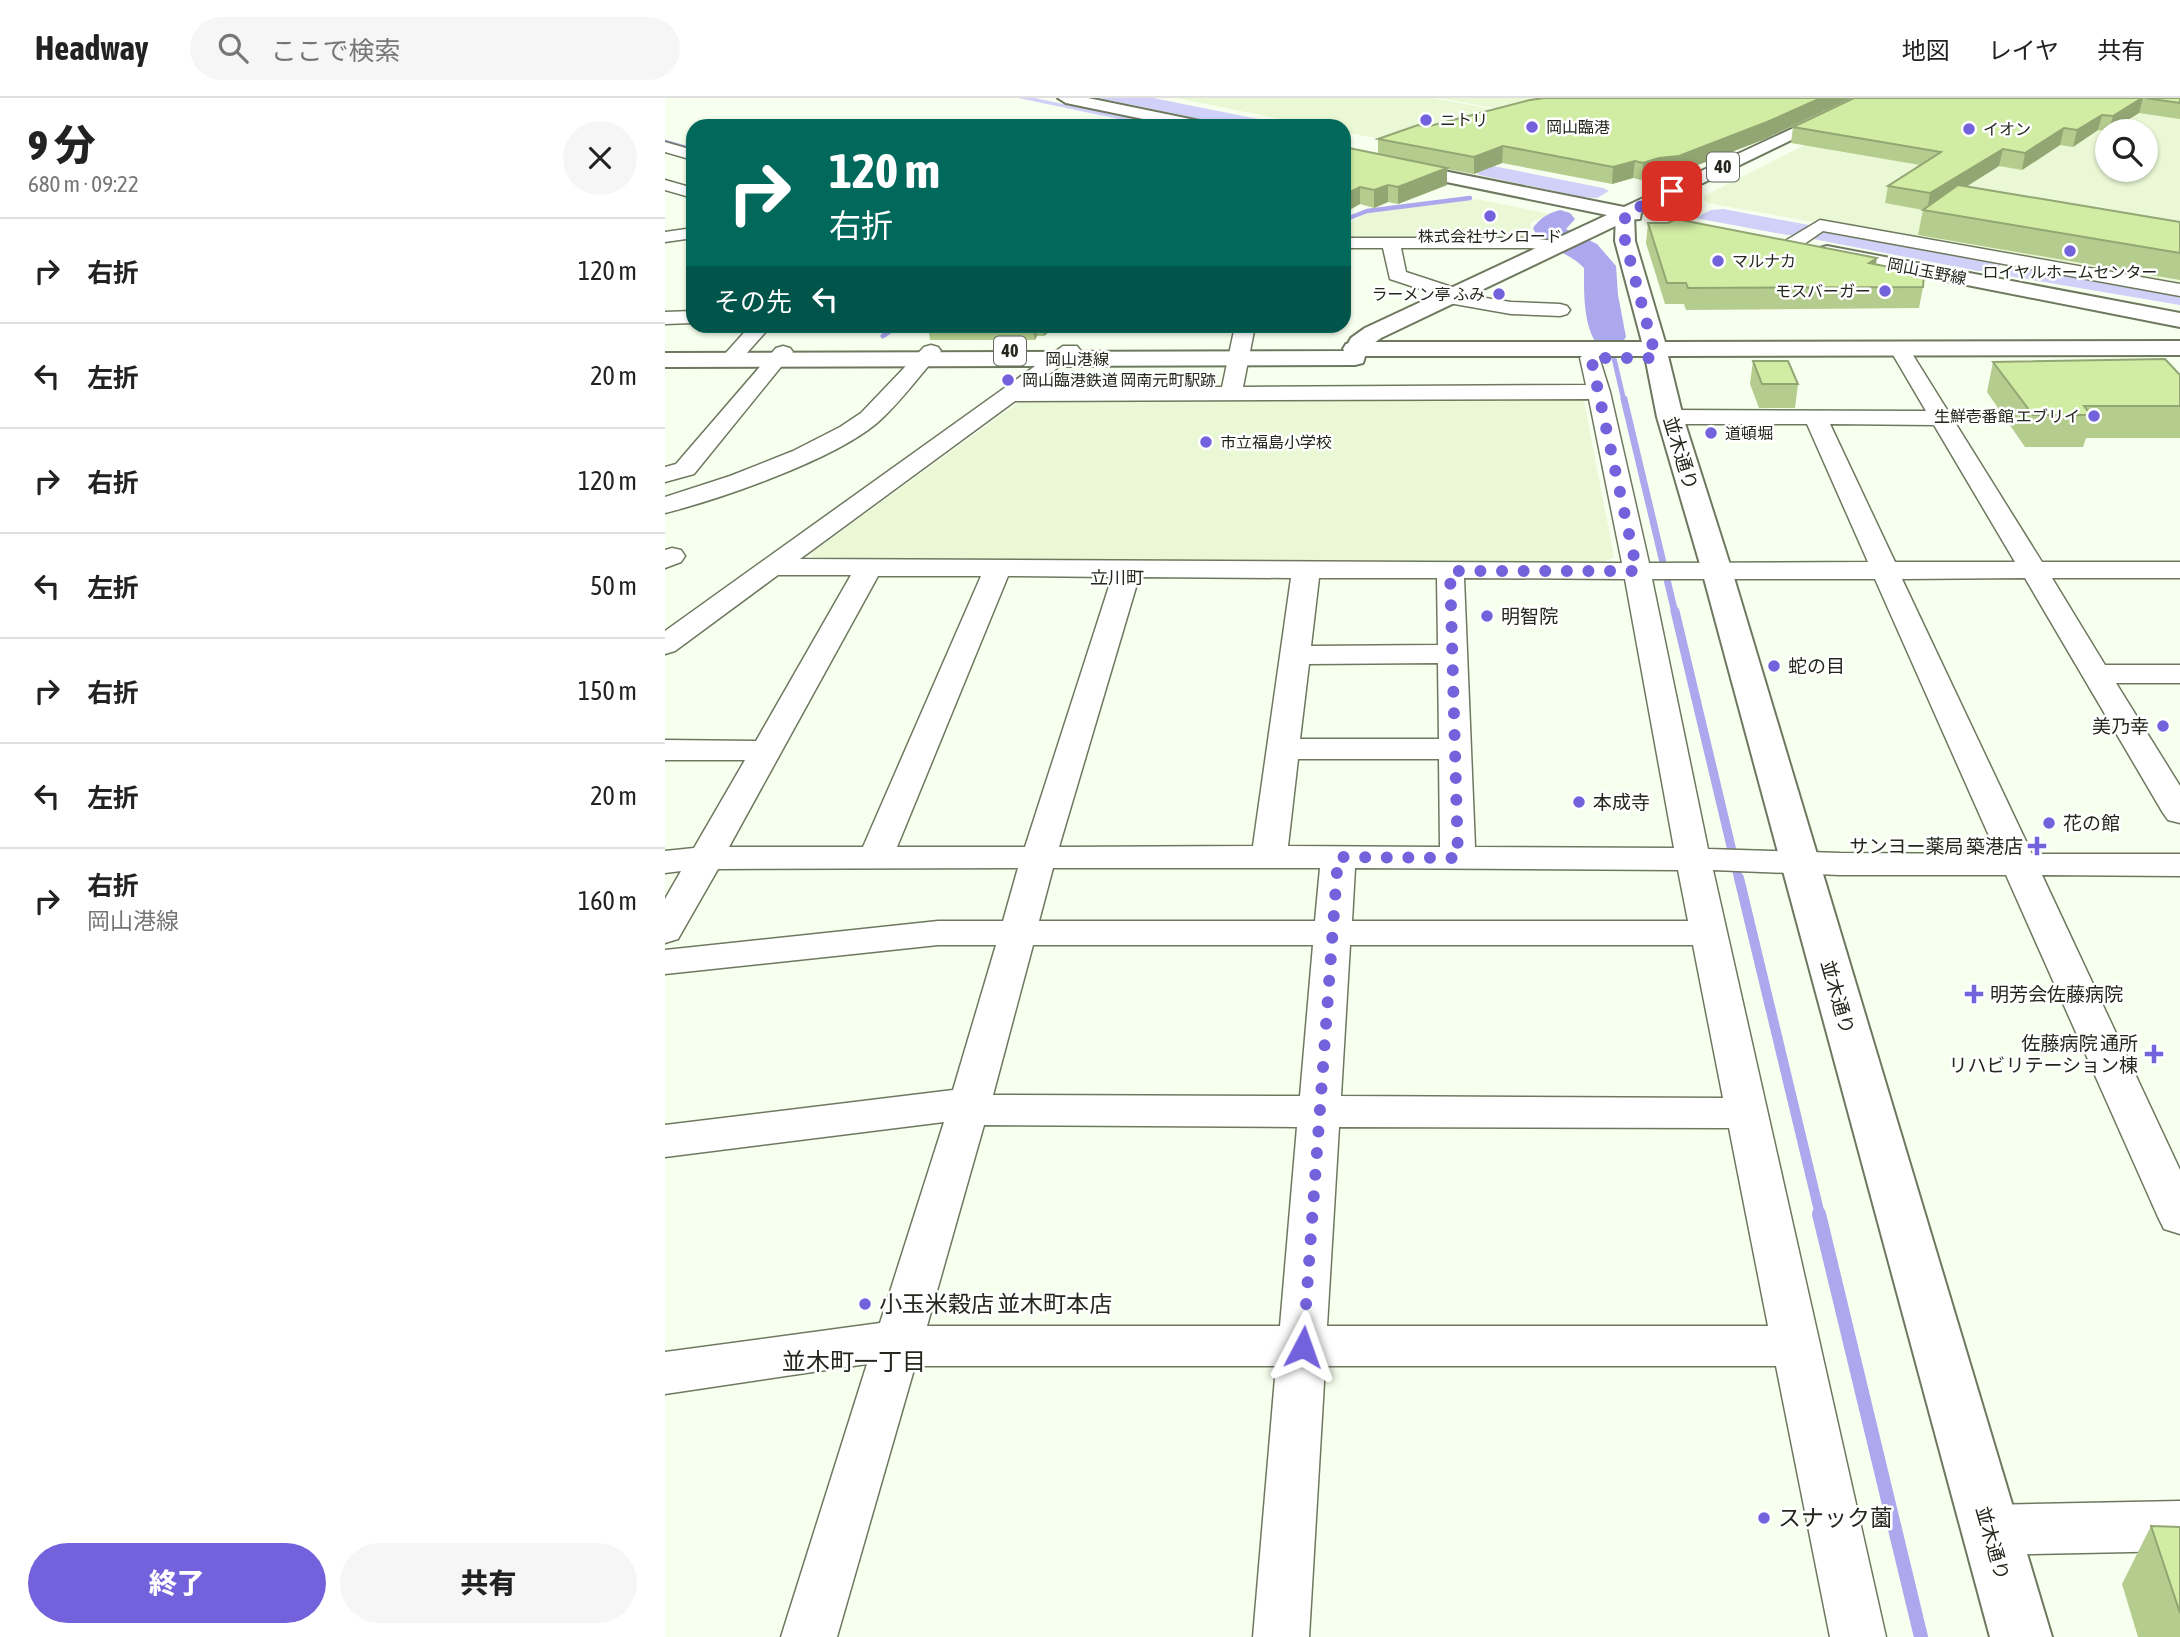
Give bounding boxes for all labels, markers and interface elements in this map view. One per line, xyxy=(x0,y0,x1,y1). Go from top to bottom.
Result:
search box xyxy=(190,17,680,80)
text: Headway xyxy=(35,29,148,67)
icon: search xyxy=(214,29,252,67)
text: ここで検索 xyxy=(270,36,400,66)
text: 地図 xyxy=(1902,37,1950,64)
text: レイヤ xyxy=(1988,37,2059,64)
text: 共有 xyxy=(2097,37,2145,64)
place label: ニトリ xyxy=(1440,111,1488,129)
marker: ニトリ xyxy=(1418,112,1434,128)
place label: 岡山臨港 xyxy=(1546,118,1610,136)
marker: 岡山臨港 xyxy=(1524,119,1540,135)
map controls xyxy=(2095,119,2158,182)
button: search xyxy=(2095,119,2158,182)
place label: イオン xyxy=(1983,120,2031,138)
text: 9 分 xyxy=(28,121,96,169)
button: close xyxy=(563,121,637,195)
marker: イオン xyxy=(1961,121,1977,137)
text: 120 m xyxy=(829,142,940,198)
icon: right xyxy=(714,147,805,238)
road number: 40 xyxy=(1707,153,1739,182)
pin xyxy=(1642,161,1702,221)
text: 680 m · 09:22 xyxy=(28,171,139,197)
icon: arrive xyxy=(1653,172,1691,210)
text: 右折 xyxy=(829,207,893,244)
marker: 株式会社サンロード xyxy=(1482,208,1498,224)
place label: 株式会社サンロード xyxy=(1418,227,1562,245)
marker: ロイヤルホームセンター xyxy=(2062,243,2078,259)
icon: right xyxy=(28,252,66,290)
place label: マルナカ xyxy=(1732,252,1796,270)
marker: マルナカ xyxy=(1710,253,1726,269)
street label: 岡山玉野線 xyxy=(1886,255,1968,287)
text: 120 m xyxy=(578,256,637,286)
text: 右折 xyxy=(87,258,139,288)
place label: ロイヤルホームセンター xyxy=(1982,263,2158,281)
icon: left xyxy=(806,280,844,318)
place label: モスバーガー xyxy=(1775,282,1871,300)
marker: モスバーガー xyxy=(1877,283,1893,299)
place label: ラーメン亭 ふみ xyxy=(1371,285,1485,303)
marker: ラーメン亭 ふみ xyxy=(1491,286,1507,302)
text: その先 xyxy=(714,287,792,317)
road number: 40 xyxy=(994,337,1026,366)
street label: 岡山港線 xyxy=(1045,350,1109,368)
icon: left xyxy=(28,357,66,395)
text: 20 m xyxy=(590,361,637,391)
text: 左折 xyxy=(87,363,139,393)
place label: 岡山臨港鉄道 岡南元町駅跡 xyxy=(1022,371,1216,389)
marker: 岡山臨港鉄道 岡南元町駅跡 xyxy=(1000,372,1016,388)
place label: 生鮮壱番館 エブリイ xyxy=(1934,407,2080,425)
marker: 生鮮壱番館 エブリイ xyxy=(2086,408,2102,424)
street label: 並木通り xyxy=(1659,413,1703,493)
place label: 道頓堀 xyxy=(1725,424,1773,442)
marker: 道頓堀 xyxy=(1703,425,1719,441)
place label: 市立福島小学校 xyxy=(1220,433,1332,451)
marker: 市立福島小学校 xyxy=(1198,434,1214,450)
icon: right xyxy=(28,462,66,500)
text: 120 m xyxy=(578,466,637,496)
text: 右折 xyxy=(87,468,139,498)
icon: left xyxy=(28,567,66,605)
district label: 立川町 xyxy=(1090,567,1144,588)
text: 50 m xyxy=(590,571,637,601)
text: 左折 xyxy=(87,573,139,603)
place label: 明智院 xyxy=(1501,605,1558,627)
marker: 明智院 xyxy=(1479,608,1495,624)
place label: 蛇の目 xyxy=(1788,655,1845,677)
marker: 蛇の目 xyxy=(1766,658,1782,674)
icon: right xyxy=(28,672,66,710)
text: 150 m xyxy=(578,676,637,706)
text: 右折 xyxy=(87,678,139,708)
place label: 美乃幸 xyxy=(2092,715,2149,737)
marker: 美乃幸 xyxy=(2155,718,2171,734)
icon: left xyxy=(28,777,66,815)
text: 20 m xyxy=(590,781,637,811)
text: 左折 xyxy=(87,783,139,813)
place label: 本成寺 xyxy=(1593,791,1650,813)
marker: 本成寺 xyxy=(1571,794,1587,810)
place label: 花の館 xyxy=(2063,812,2120,834)
marker: 花の館 xyxy=(2041,815,2057,831)
place label: サンヨー薬局 築港店 xyxy=(1849,835,2023,857)
marker: サンヨー薬局 築港店 xyxy=(2029,838,2045,854)
text: 右折 xyxy=(87,871,139,901)
icon: right xyxy=(28,882,66,920)
text: 160 m xyxy=(578,886,637,916)
text: 岡山港線 xyxy=(87,908,179,934)
street label: 並木通り xyxy=(1817,957,1859,1037)
place label: 明芳会佐藤病院 xyxy=(1990,983,2123,1005)
marker: 明芳会佐藤病院 xyxy=(1964,984,1984,1004)
place label: 佐藤病院 通所 リハビリテーション棟 xyxy=(1948,1032,2138,1076)
marker: 佐藤病院 通所 リハビリテーション棟 xyxy=(2144,1044,2164,1064)
place label: 小玉米穀店 並木町本店 xyxy=(879,1291,1112,1317)
marker: 小玉米穀店 並木町本店 xyxy=(857,1296,873,1312)
position arrow xyxy=(1266,1310,1340,1384)
district label: 並木町一丁目 xyxy=(782,1348,926,1375)
street label: 並木通り xyxy=(1972,1503,2014,1583)
place label: スナック薗 xyxy=(1778,1505,1893,1531)
marker: スナック薗 xyxy=(1756,1510,1772,1526)
button: 終了 xyxy=(28,1543,326,1623)
button: 共有 xyxy=(340,1543,637,1623)

